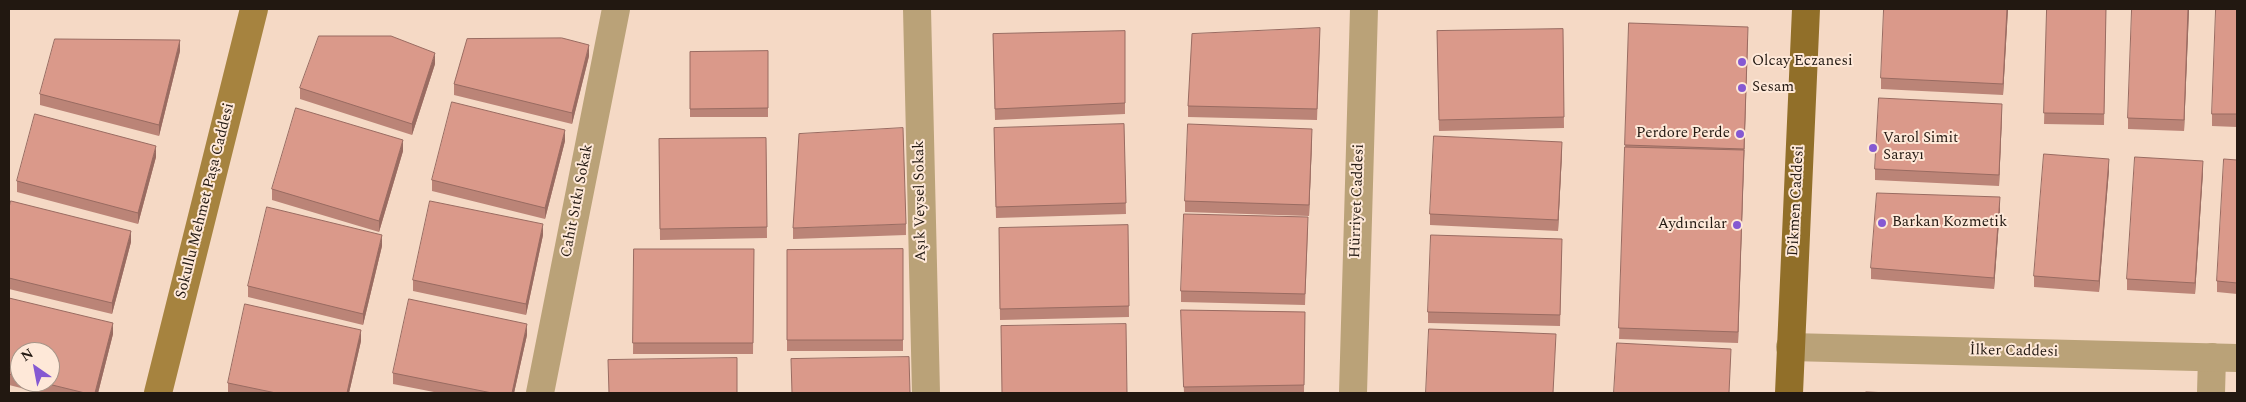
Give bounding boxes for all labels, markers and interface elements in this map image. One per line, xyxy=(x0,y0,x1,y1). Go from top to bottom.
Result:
place label: Olcay Eczanesi xyxy=(1752,53,1853,71)
marker: Olcay Eczanesi xyxy=(1736,56,1748,68)
place label: Sesam xyxy=(1752,79,1794,97)
marker: Sesam xyxy=(1736,82,1748,94)
street label: Sokullu Mehmet Paşa Caddesi xyxy=(173,101,239,301)
place label: Perdore Perde xyxy=(1636,125,1730,143)
marker: Perdore Perde xyxy=(1734,128,1746,140)
place label: Varol Simit Sarayı xyxy=(1883,130,1958,165)
street label: Aşık Veysel Sokak xyxy=(911,140,931,262)
marker: Varol Simit Sarayı xyxy=(1867,142,1879,154)
street label: Cahit Sıtkı Sokak xyxy=(558,143,598,259)
street label: Hürriyet Caddesi xyxy=(1347,144,1369,258)
street label: Dikmen Caddesi xyxy=(1785,145,1809,257)
place label: Barkan Kozmetik xyxy=(1892,214,2007,232)
place label: Aydıncılar xyxy=(1658,216,1727,234)
marker: Barkan Kozmetik xyxy=(1876,217,1888,229)
marker: Aydıncılar xyxy=(1731,219,1743,231)
north arrow xyxy=(10,342,60,392)
street label: İlker Caddesi xyxy=(1969,342,2059,362)
text: N xyxy=(17,343,38,367)

